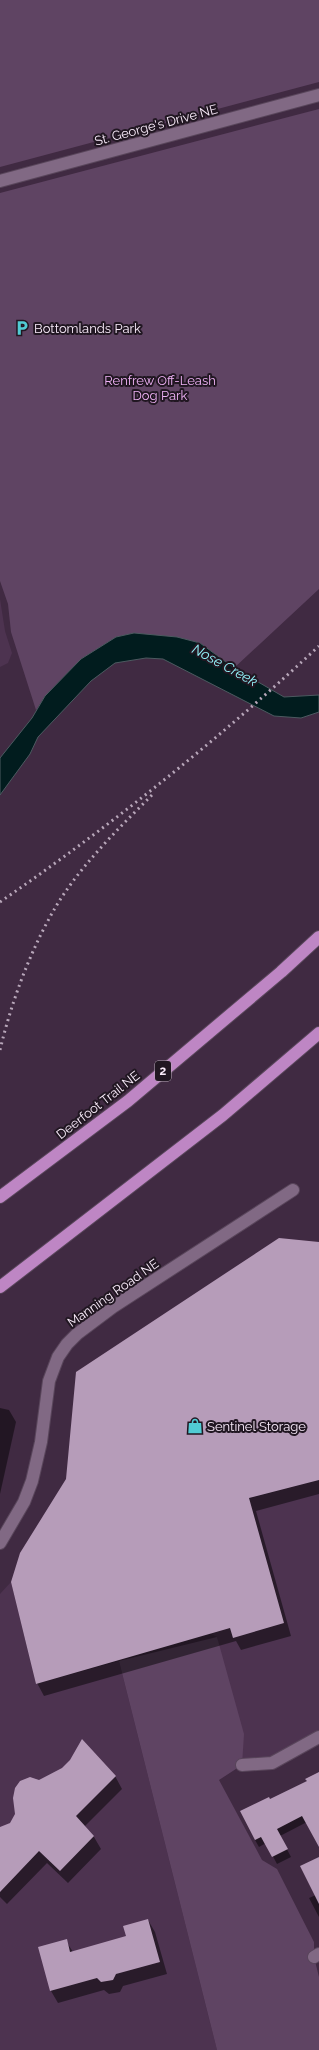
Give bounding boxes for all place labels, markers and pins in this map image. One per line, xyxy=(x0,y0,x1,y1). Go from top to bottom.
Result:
parking icon: Bottomlands Park xyxy=(13,319,31,337)
place label: Bottomlands Park xyxy=(34,321,141,336)
shop icon: Sentinel Storage xyxy=(186,1417,204,1435)
place label: Sentinel Storage xyxy=(207,1419,306,1434)

